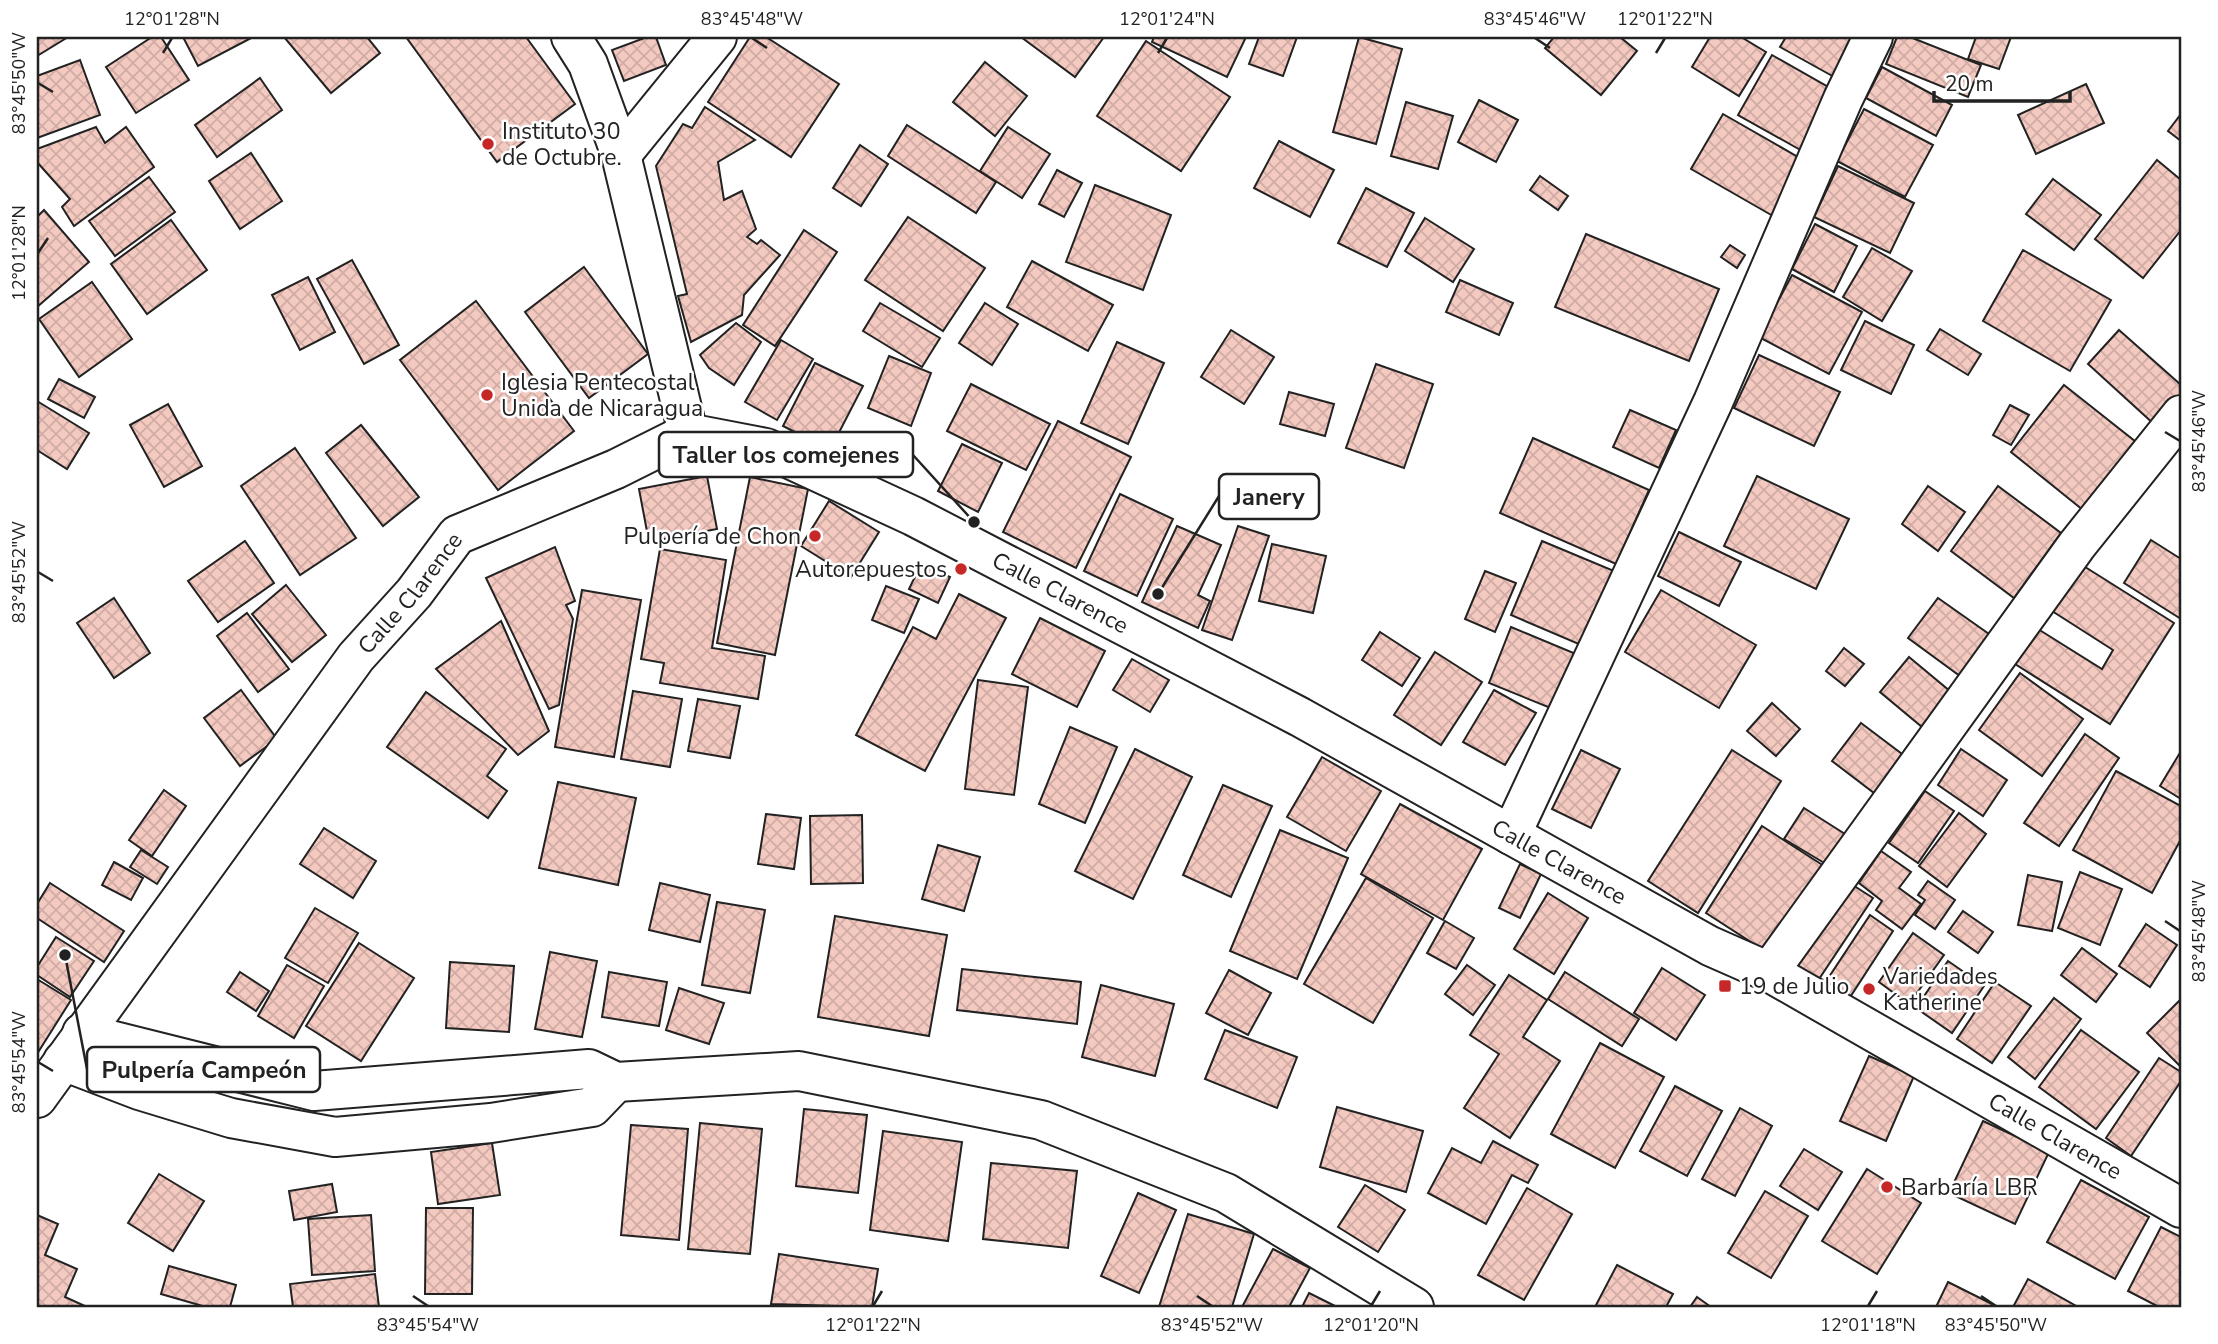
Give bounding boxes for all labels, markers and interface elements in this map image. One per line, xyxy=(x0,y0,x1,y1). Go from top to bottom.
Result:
text: 12°01'28"N xyxy=(124,7,220,31)
text: 83°45'48"W xyxy=(701,7,803,31)
text: 12°01'24"N xyxy=(1119,7,1215,31)
text: 83°45'46"W xyxy=(1484,7,1586,31)
text: 12°01'22"N xyxy=(1617,7,1713,31)
text: 83°45'50"W xyxy=(7,32,31,134)
scale bar xyxy=(1934,60,2071,104)
text: 20 m xyxy=(1945,70,1994,98)
place label: Instituto 30 de Octubre. xyxy=(502,116,622,173)
marker: Instituto 30 de Octubre. xyxy=(480,136,496,152)
text: 12°01'28"N xyxy=(7,205,31,301)
place label: Iglesia Pentecostal Unida de Nicaragua xyxy=(501,367,703,424)
marker: Iglesia Pentecostal Unida de Nicaragua xyxy=(479,387,495,403)
text: 83°45'46"W xyxy=(2187,390,2211,492)
callout: Taller los comejenes xyxy=(659,432,913,477)
text: Taller los comejenes xyxy=(673,439,899,471)
callout: Janery xyxy=(1219,474,1319,519)
text: Janery xyxy=(1232,481,1305,513)
text: 83°45'52"W xyxy=(7,521,31,623)
place label: Pulpería de Chon xyxy=(624,521,801,552)
street label: Calle Clarence xyxy=(351,526,470,661)
marker: Pulpería de Chon xyxy=(807,528,823,544)
street label: Calle Clarence xyxy=(987,545,1134,641)
place label: Autorepuestos xyxy=(795,554,947,585)
marker: Autorepuestos xyxy=(953,561,969,577)
street label: Calle Clarence xyxy=(1486,812,1632,912)
text: 83°45'48"W xyxy=(2187,880,2211,982)
place label: Variedades Katherine xyxy=(1882,961,1998,1018)
place label: 19 de Julio xyxy=(1739,971,1849,1002)
marker: 19 de Julio xyxy=(1717,978,1733,994)
marker: Variedades Katherine xyxy=(1861,981,1877,997)
text: 83°45'54"W xyxy=(7,1011,31,1113)
callout: Pulpería Campeón xyxy=(87,1047,320,1092)
text: Pulpería Campeón xyxy=(102,1054,306,1086)
street label: Calle Clarence xyxy=(1982,1086,2128,1187)
place label: Barbaría LBR xyxy=(1901,1172,2038,1203)
marker: Barbaría LBR xyxy=(1879,1179,1895,1195)
text: 83°45'54"W xyxy=(377,1313,479,1337)
text: 12°01'22"N xyxy=(825,1313,921,1337)
text: 83°45'52"W xyxy=(1161,1313,1263,1337)
text: 12°01'20"N xyxy=(1323,1313,1419,1337)
text: 12°01'18"N xyxy=(1820,1313,1916,1337)
text: 83°45'50"W xyxy=(1945,1313,2047,1337)

